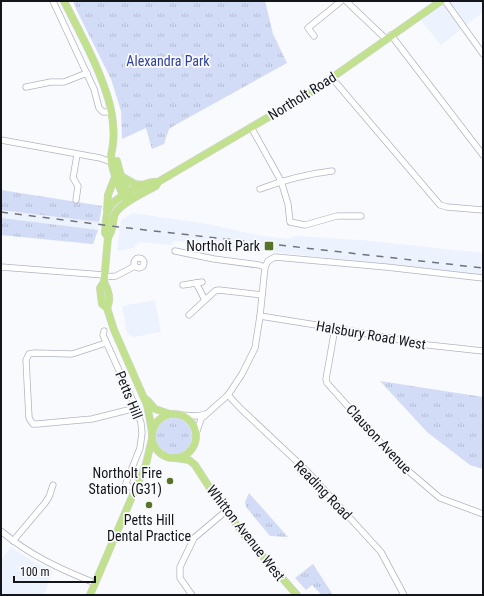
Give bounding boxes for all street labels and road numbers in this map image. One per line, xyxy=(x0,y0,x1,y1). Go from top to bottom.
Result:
street label: Northolt Road xyxy=(265,69,339,123)
street label: Halsbury Road West xyxy=(315,317,427,353)
street label: Petts Hill xyxy=(112,369,146,421)
street label: Clauson Avenue xyxy=(343,401,415,477)
street label: Reading Road xyxy=(291,457,355,523)
street label: Whitton Avenue West xyxy=(204,482,288,584)

